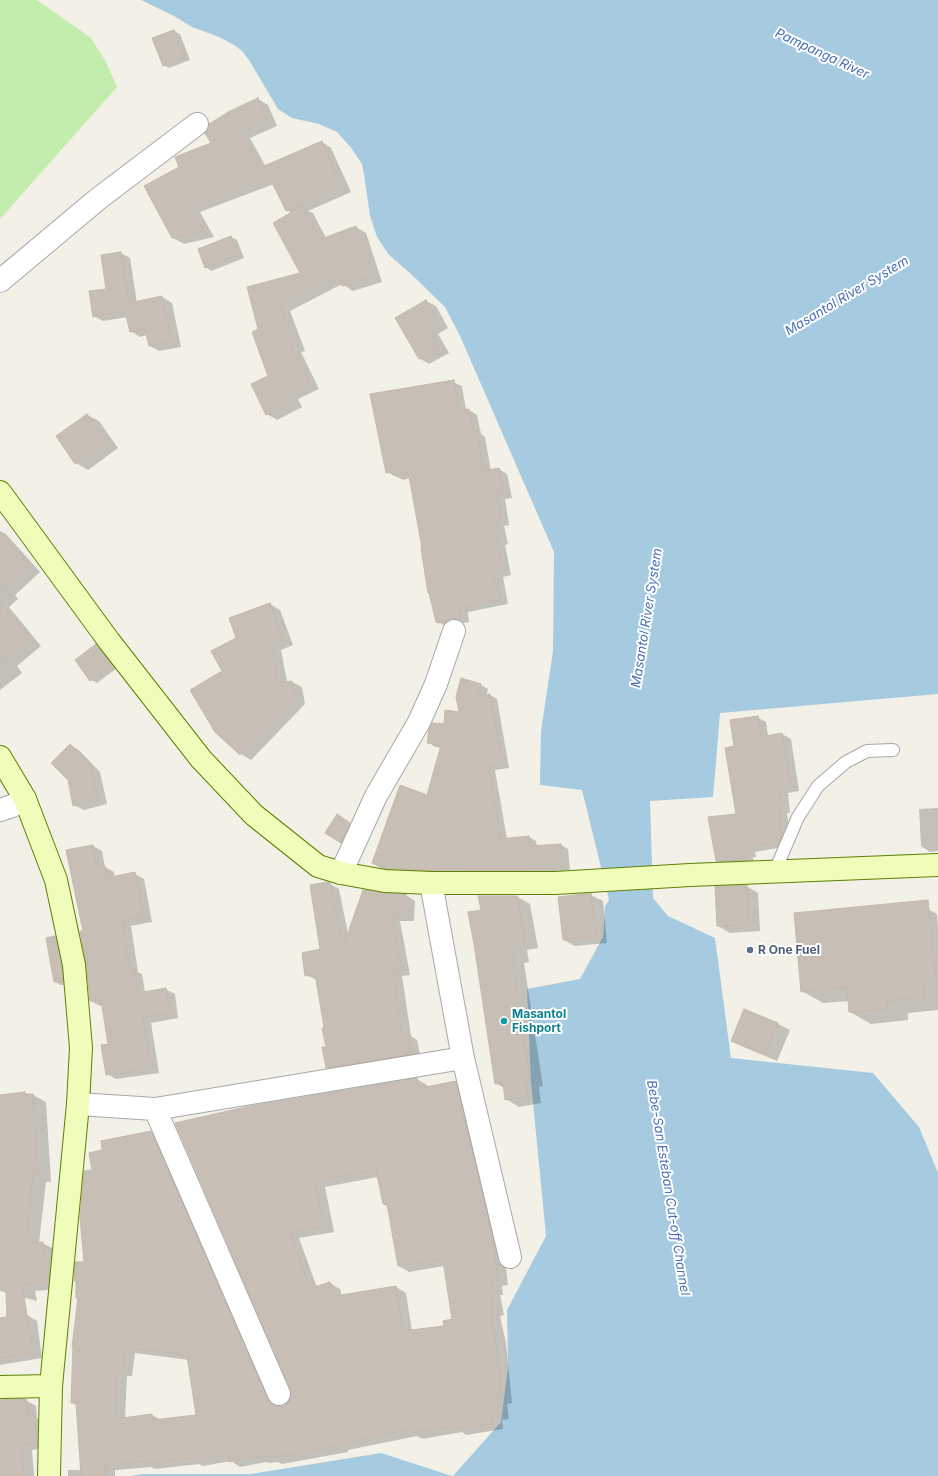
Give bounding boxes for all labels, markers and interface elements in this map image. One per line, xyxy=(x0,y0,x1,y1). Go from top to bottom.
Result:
water label: Pampanga River xyxy=(773,25,871,83)
water label: Masantol River System xyxy=(783,253,911,339)
water label: Masantol River System xyxy=(628,547,666,689)
place label: R One Fuel xyxy=(758,943,820,957)
marker: R One Fuel xyxy=(745,945,755,955)
place label: Masantol Fishport xyxy=(512,1007,566,1035)
marker: Masantol Fishport xyxy=(499,1016,509,1026)
water label: Bebe-San Esteban Cut-off Channel xyxy=(643,1079,693,1297)

